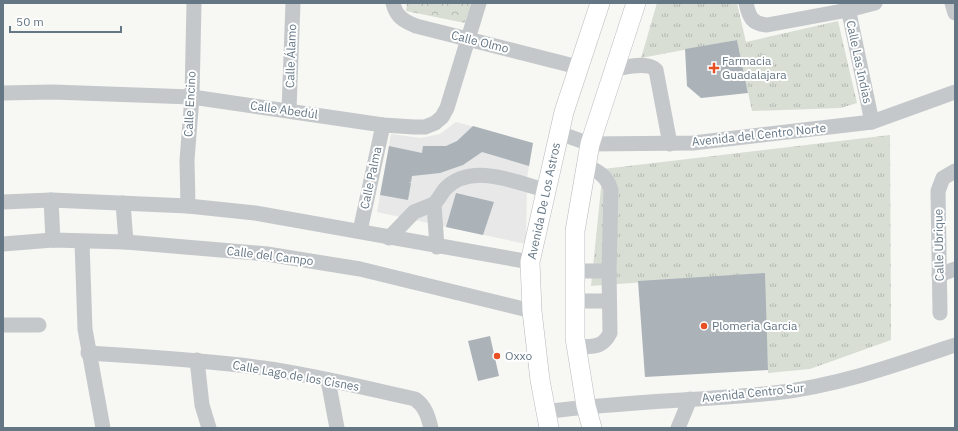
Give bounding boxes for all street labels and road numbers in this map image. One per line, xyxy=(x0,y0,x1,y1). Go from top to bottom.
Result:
street label: Calle Las Indias xyxy=(843,19,876,105)
street label: Calle Álamo xyxy=(282,23,299,88)
street label: Calle Olmo xyxy=(450,27,511,56)
street label: Calle Encino xyxy=(180,70,199,137)
street label: Calle Abedúl xyxy=(249,97,319,122)
street label: Avenida del Centro Norte xyxy=(691,120,827,149)
street label: Avenida De Los Astros xyxy=(524,141,563,261)
street label: Calle Palma xyxy=(357,145,385,210)
street label: Calle Ubrique xyxy=(930,208,947,281)
street label: Calle del Campo xyxy=(226,243,315,268)
street label: Calle Lago de los Cisnes xyxy=(231,357,361,394)
street label: Avenida Centro Sur xyxy=(701,380,806,405)

